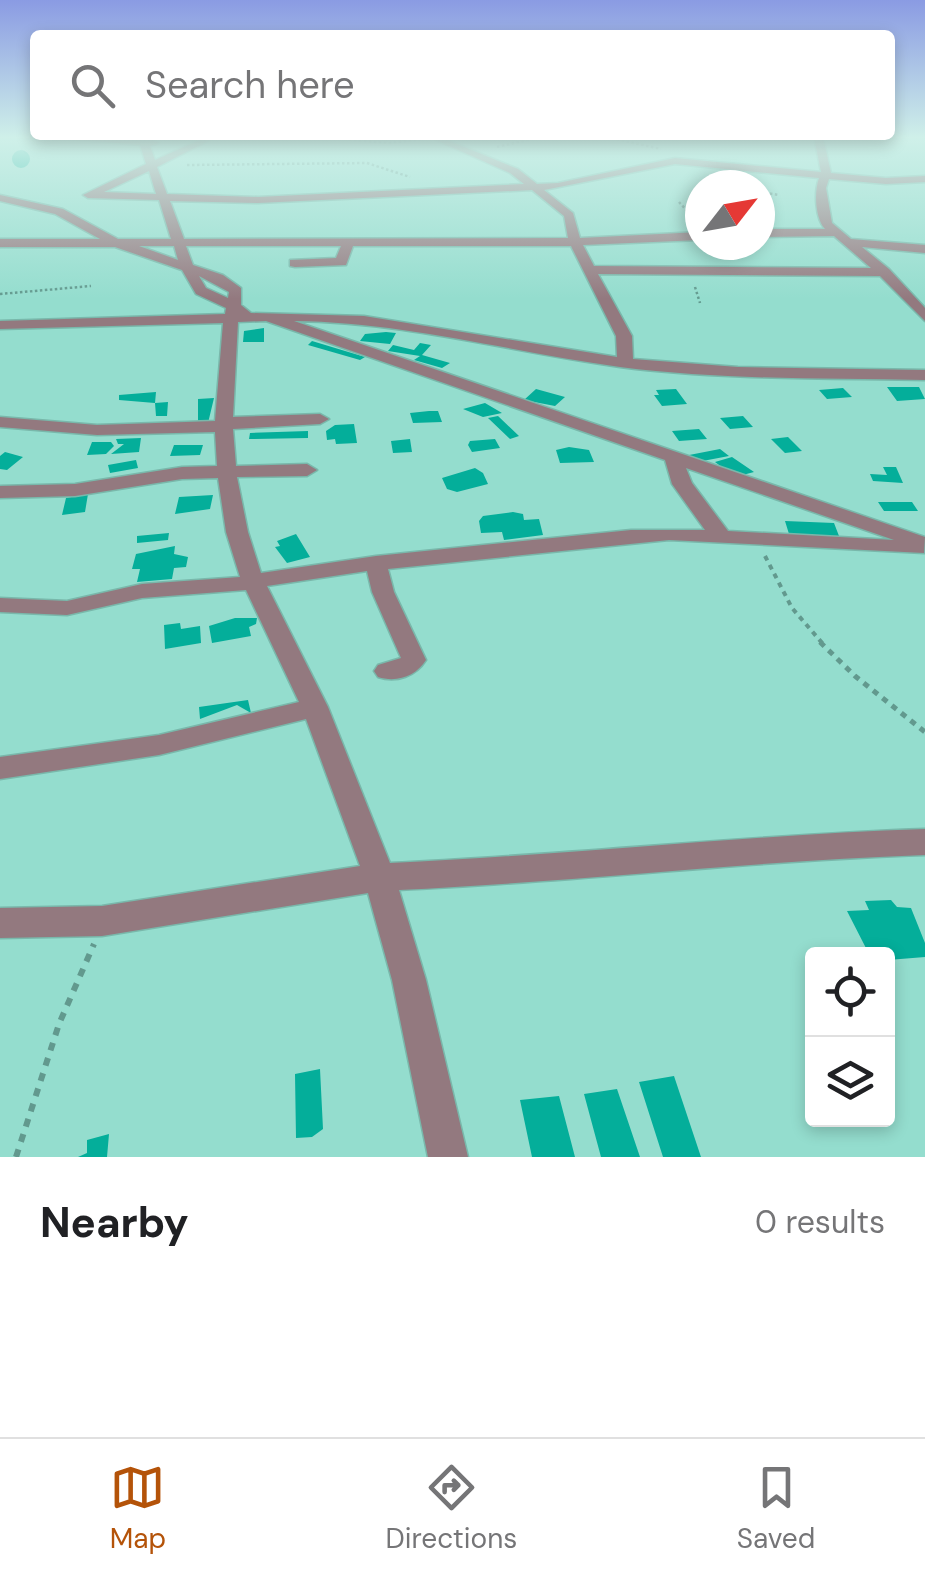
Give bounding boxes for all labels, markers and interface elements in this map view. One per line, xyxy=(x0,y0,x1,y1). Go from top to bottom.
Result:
search box xyxy=(30,30,895,140)
icon: search xyxy=(65,58,120,113)
text: Search here xyxy=(145,60,355,110)
north arrow xyxy=(685,170,775,260)
map controls xyxy=(805,947,895,1127)
button: locate xyxy=(805,947,895,1037)
button: layers xyxy=(805,1037,895,1127)
text: Nearby xyxy=(40,1195,189,1250)
text: 0 results xyxy=(755,1201,885,1243)
tab: Map xyxy=(110,1460,166,1557)
tab: Directions xyxy=(386,1460,517,1557)
tab: Saved xyxy=(737,1460,815,1557)

